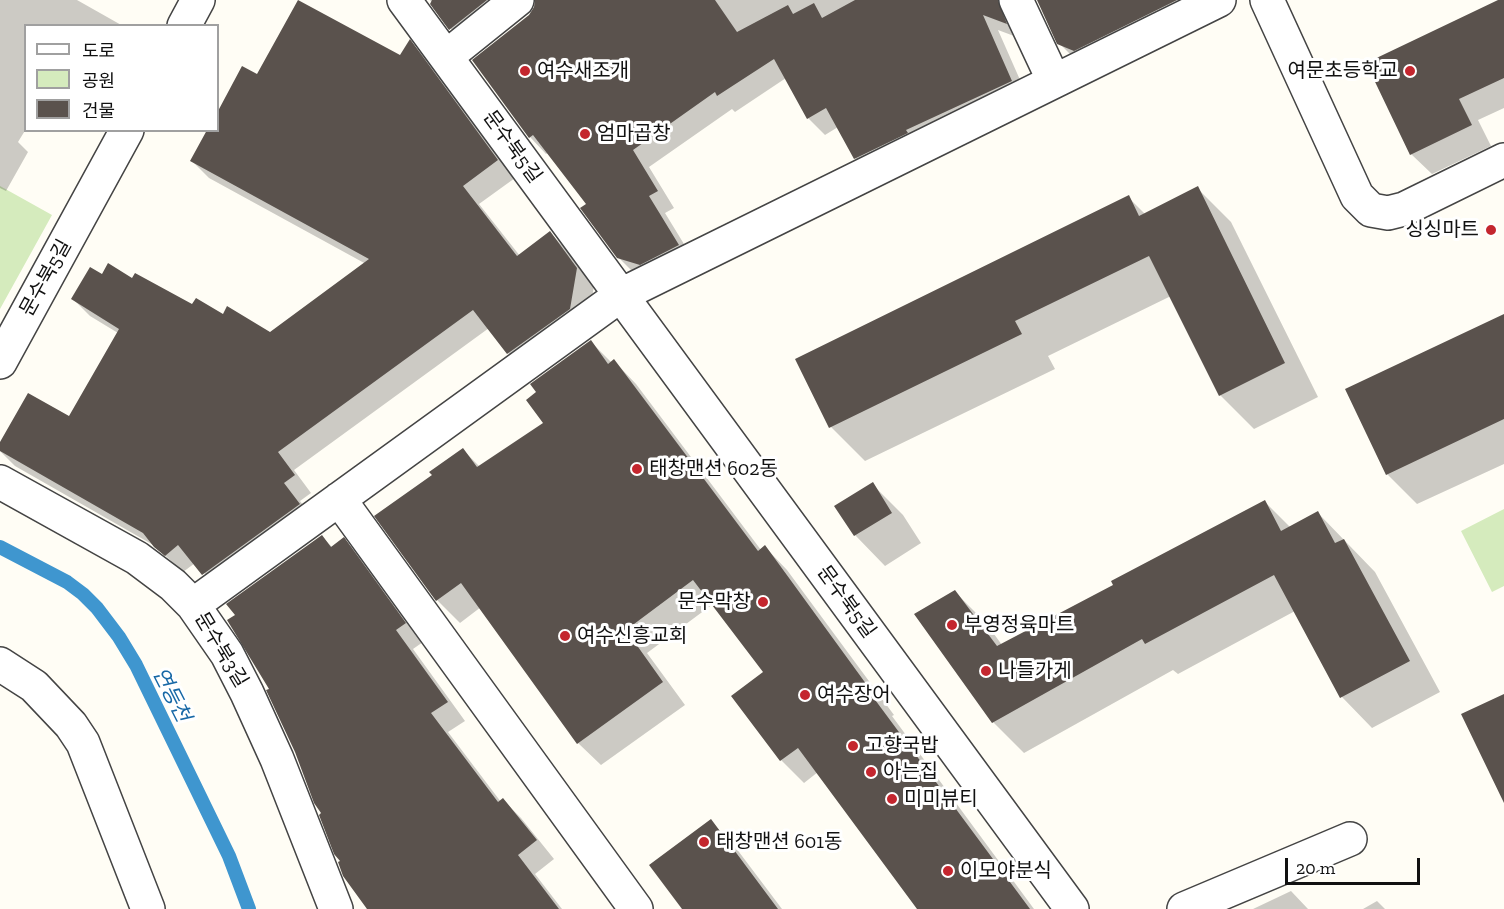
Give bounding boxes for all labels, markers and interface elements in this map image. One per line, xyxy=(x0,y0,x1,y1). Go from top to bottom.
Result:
legend xyxy=(24,24,219,132)
text: 도로 xyxy=(82,40,115,62)
place label: 여수새조개 xyxy=(537,59,629,83)
place label: 여문초등학교 xyxy=(1288,59,1398,83)
marker: 여수새조개 xyxy=(518,64,532,78)
marker: 여문초등학교 xyxy=(1403,64,1417,78)
text: 공원 xyxy=(82,70,115,92)
text: 건물 xyxy=(82,100,115,122)
street label: 문수북5길 xyxy=(478,106,546,188)
place label: 엄마곱창 xyxy=(597,122,671,146)
marker: 엄마곱창 xyxy=(578,127,592,141)
place label: 싱싱마트 xyxy=(1405,218,1479,242)
marker: 싱싱마트 xyxy=(1484,223,1498,237)
street label: 문수북5길 xyxy=(15,236,77,320)
place label: 태창맨션 602동 xyxy=(649,457,778,481)
marker: 태창맨션 602동 xyxy=(630,462,644,476)
street label: 문수북5길 xyxy=(812,561,880,643)
place label: 문수막창 xyxy=(677,590,751,614)
marker: 문수막창 xyxy=(756,595,770,609)
street label: 문수북3길 xyxy=(189,608,253,692)
place label: 부영정육마트 xyxy=(964,613,1074,637)
marker: 부영정육마트 xyxy=(945,618,959,632)
place label: 여수신흥교회 xyxy=(577,624,687,648)
marker: 여수신흥교회 xyxy=(558,629,572,643)
place label: 나들가게 xyxy=(998,659,1072,683)
water label: 연등천 xyxy=(147,663,195,727)
marker: 나들가게 xyxy=(979,664,993,678)
place label: 여수장어 xyxy=(817,683,891,707)
marker: 여수장어 xyxy=(798,688,812,702)
place label: 고향국밥 xyxy=(865,734,939,758)
marker: 고향국밥 xyxy=(846,739,860,753)
place label: 아는집 xyxy=(883,760,938,784)
marker: 아는집 xyxy=(864,765,878,779)
place label: 미미뷰티 xyxy=(904,787,978,811)
marker: 미미뷰티 xyxy=(885,792,899,806)
place label: 태창맨션 601동 xyxy=(716,830,842,854)
marker: 태창맨션 601동 xyxy=(697,835,711,849)
scale bar xyxy=(1288,846,1423,884)
text: 20 m xyxy=(1296,857,1335,879)
place label: 이모야분식 xyxy=(960,859,1052,883)
marker: 이모야분식 xyxy=(941,864,955,878)

